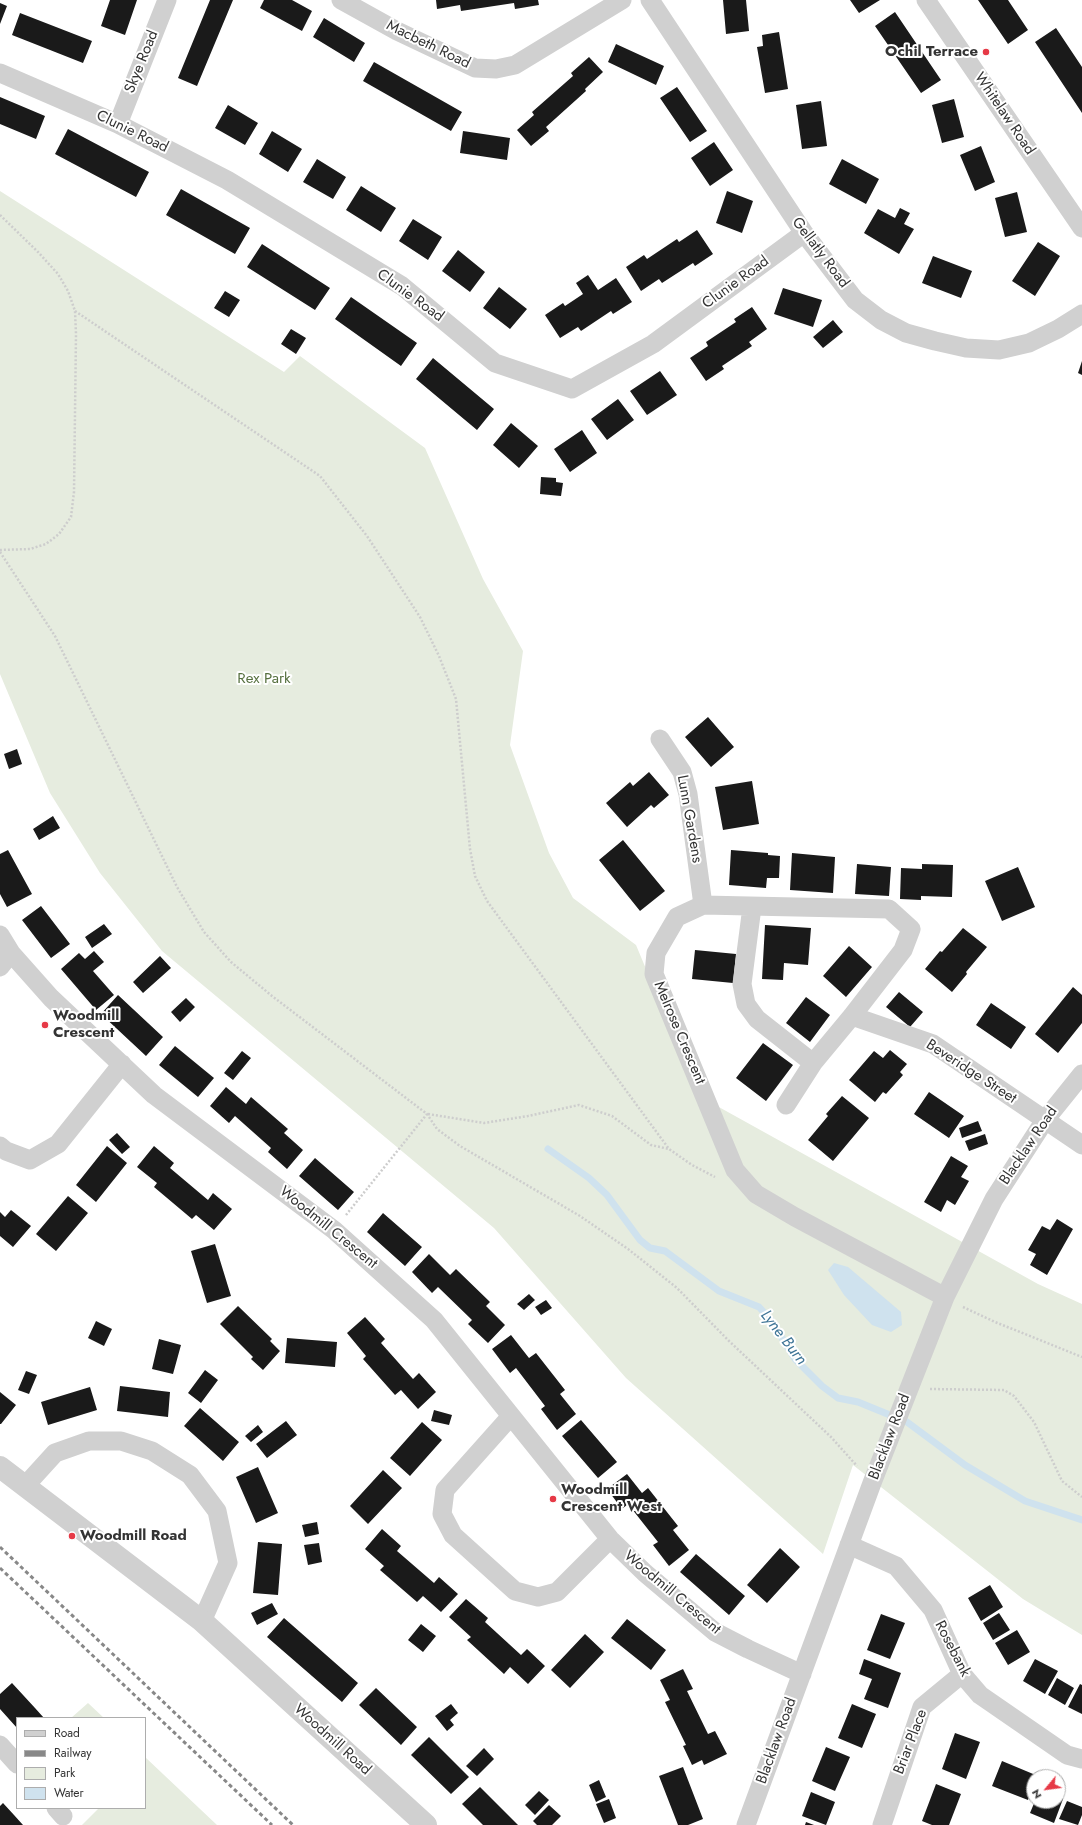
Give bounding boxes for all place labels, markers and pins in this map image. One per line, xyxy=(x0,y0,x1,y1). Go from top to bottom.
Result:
place label: Ochil Terrace xyxy=(885,43,978,61)
marker: Ochil Terrace xyxy=(981,47,991,57)
place label: Woodmill Crescent xyxy=(53,1007,119,1042)
marker: Woodmill Crescent xyxy=(40,1020,50,1030)
place label: Woodmill Crescent West xyxy=(561,1481,662,1516)
marker: Woodmill Crescent West xyxy=(548,1494,558,1504)
place label: Woodmill Road xyxy=(80,1527,187,1545)
marker: Woodmill Road xyxy=(67,1531,77,1541)

